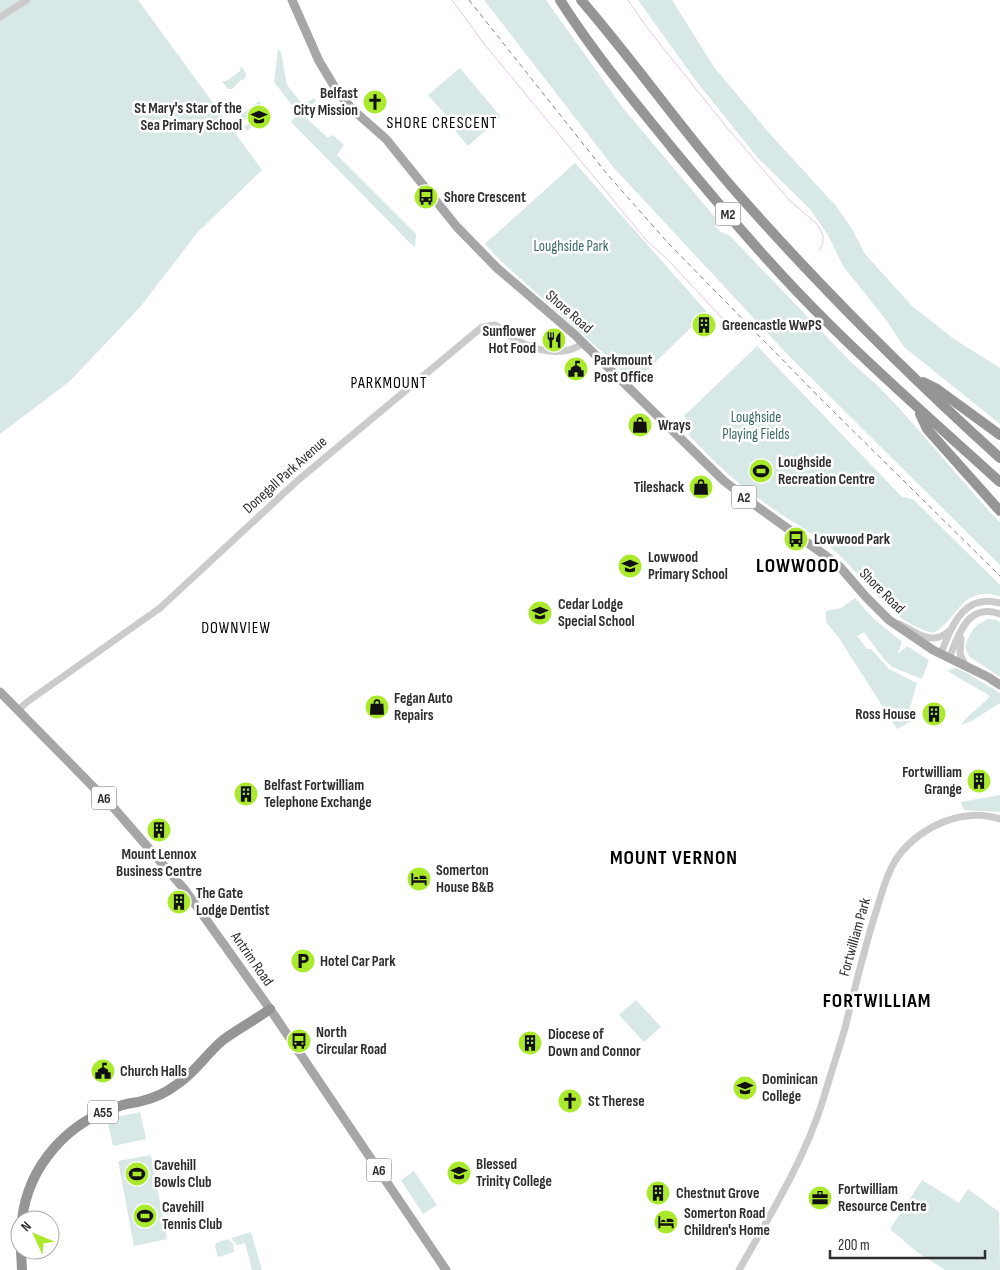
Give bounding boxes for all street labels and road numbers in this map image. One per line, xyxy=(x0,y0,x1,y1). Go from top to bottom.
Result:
road number: M2 xyxy=(716,202,740,225)
street label: Shore Road xyxy=(541,286,597,338)
street label: Donegall Park Avenue xyxy=(239,432,331,518)
road number: A2 xyxy=(732,486,756,508)
street label: Shore Road xyxy=(855,564,909,618)
road number: A6 xyxy=(92,786,116,810)
street label: Fortwilliam Park xyxy=(835,895,875,978)
street label: Antrim Road xyxy=(226,927,278,990)
road number: A55 xyxy=(88,1100,118,1124)
road number: A6 xyxy=(366,1158,392,1182)

